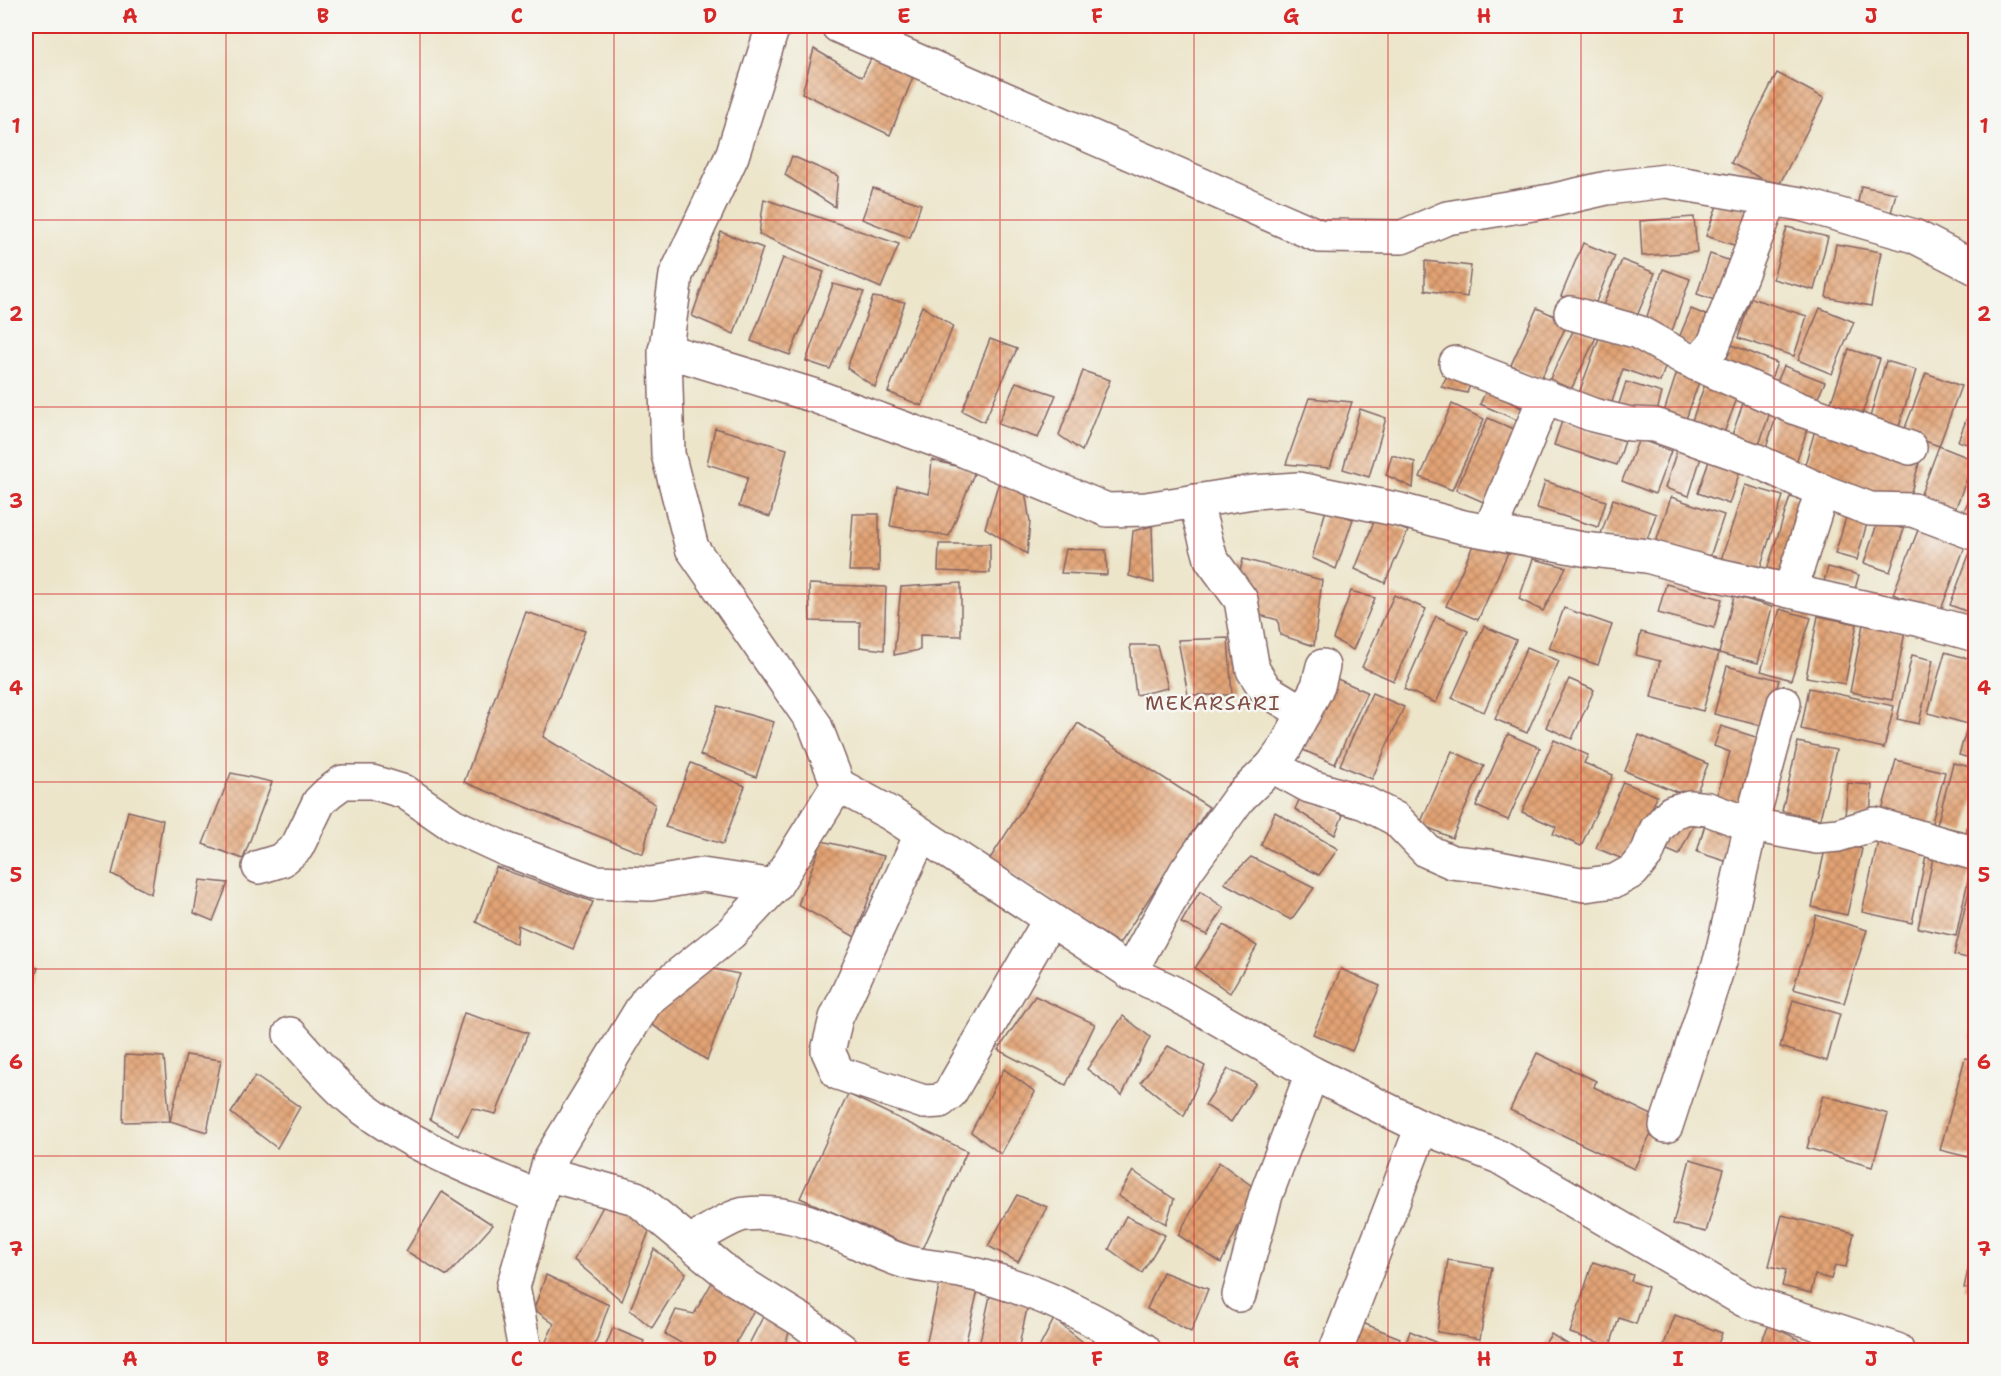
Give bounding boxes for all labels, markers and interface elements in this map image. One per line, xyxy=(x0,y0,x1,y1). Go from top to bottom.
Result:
text: A xyxy=(122,3,138,29)
text: B xyxy=(317,3,329,29)
text: C xyxy=(511,3,523,29)
text: D xyxy=(703,3,717,29)
text: E xyxy=(897,3,911,29)
text: F xyxy=(1091,3,1103,29)
text: G xyxy=(1283,3,1299,29)
text: H xyxy=(1477,3,1491,29)
text: I xyxy=(1672,3,1684,29)
text: J xyxy=(1865,3,1878,29)
text: 1 xyxy=(11,113,21,139)
text: 1 xyxy=(1979,113,1989,139)
text: 2 xyxy=(9,301,23,327)
text: 2 xyxy=(1977,301,1991,327)
text: 3 xyxy=(9,488,23,514)
text: 3 xyxy=(1977,488,1991,514)
text: 4 xyxy=(9,675,23,701)
text: 4 xyxy=(1977,675,1991,701)
district label: MEKARSARI xyxy=(1145,690,1281,716)
text: 5 xyxy=(10,862,22,888)
text: 5 xyxy=(1978,862,1990,888)
text: 6 xyxy=(9,1049,23,1075)
text: 6 xyxy=(1977,1049,1991,1075)
text: 7 xyxy=(9,1236,23,1262)
text: 7 xyxy=(1977,1236,1991,1262)
text: A xyxy=(122,1346,138,1372)
text: B xyxy=(317,1346,329,1372)
text: C xyxy=(511,1346,523,1372)
text: D xyxy=(703,1346,717,1372)
text: E xyxy=(897,1346,911,1372)
text: F xyxy=(1091,1346,1103,1372)
text: G xyxy=(1283,1346,1299,1372)
text: H xyxy=(1477,1346,1491,1372)
text: I xyxy=(1672,1346,1684,1372)
text: J xyxy=(1865,1346,1878,1372)

